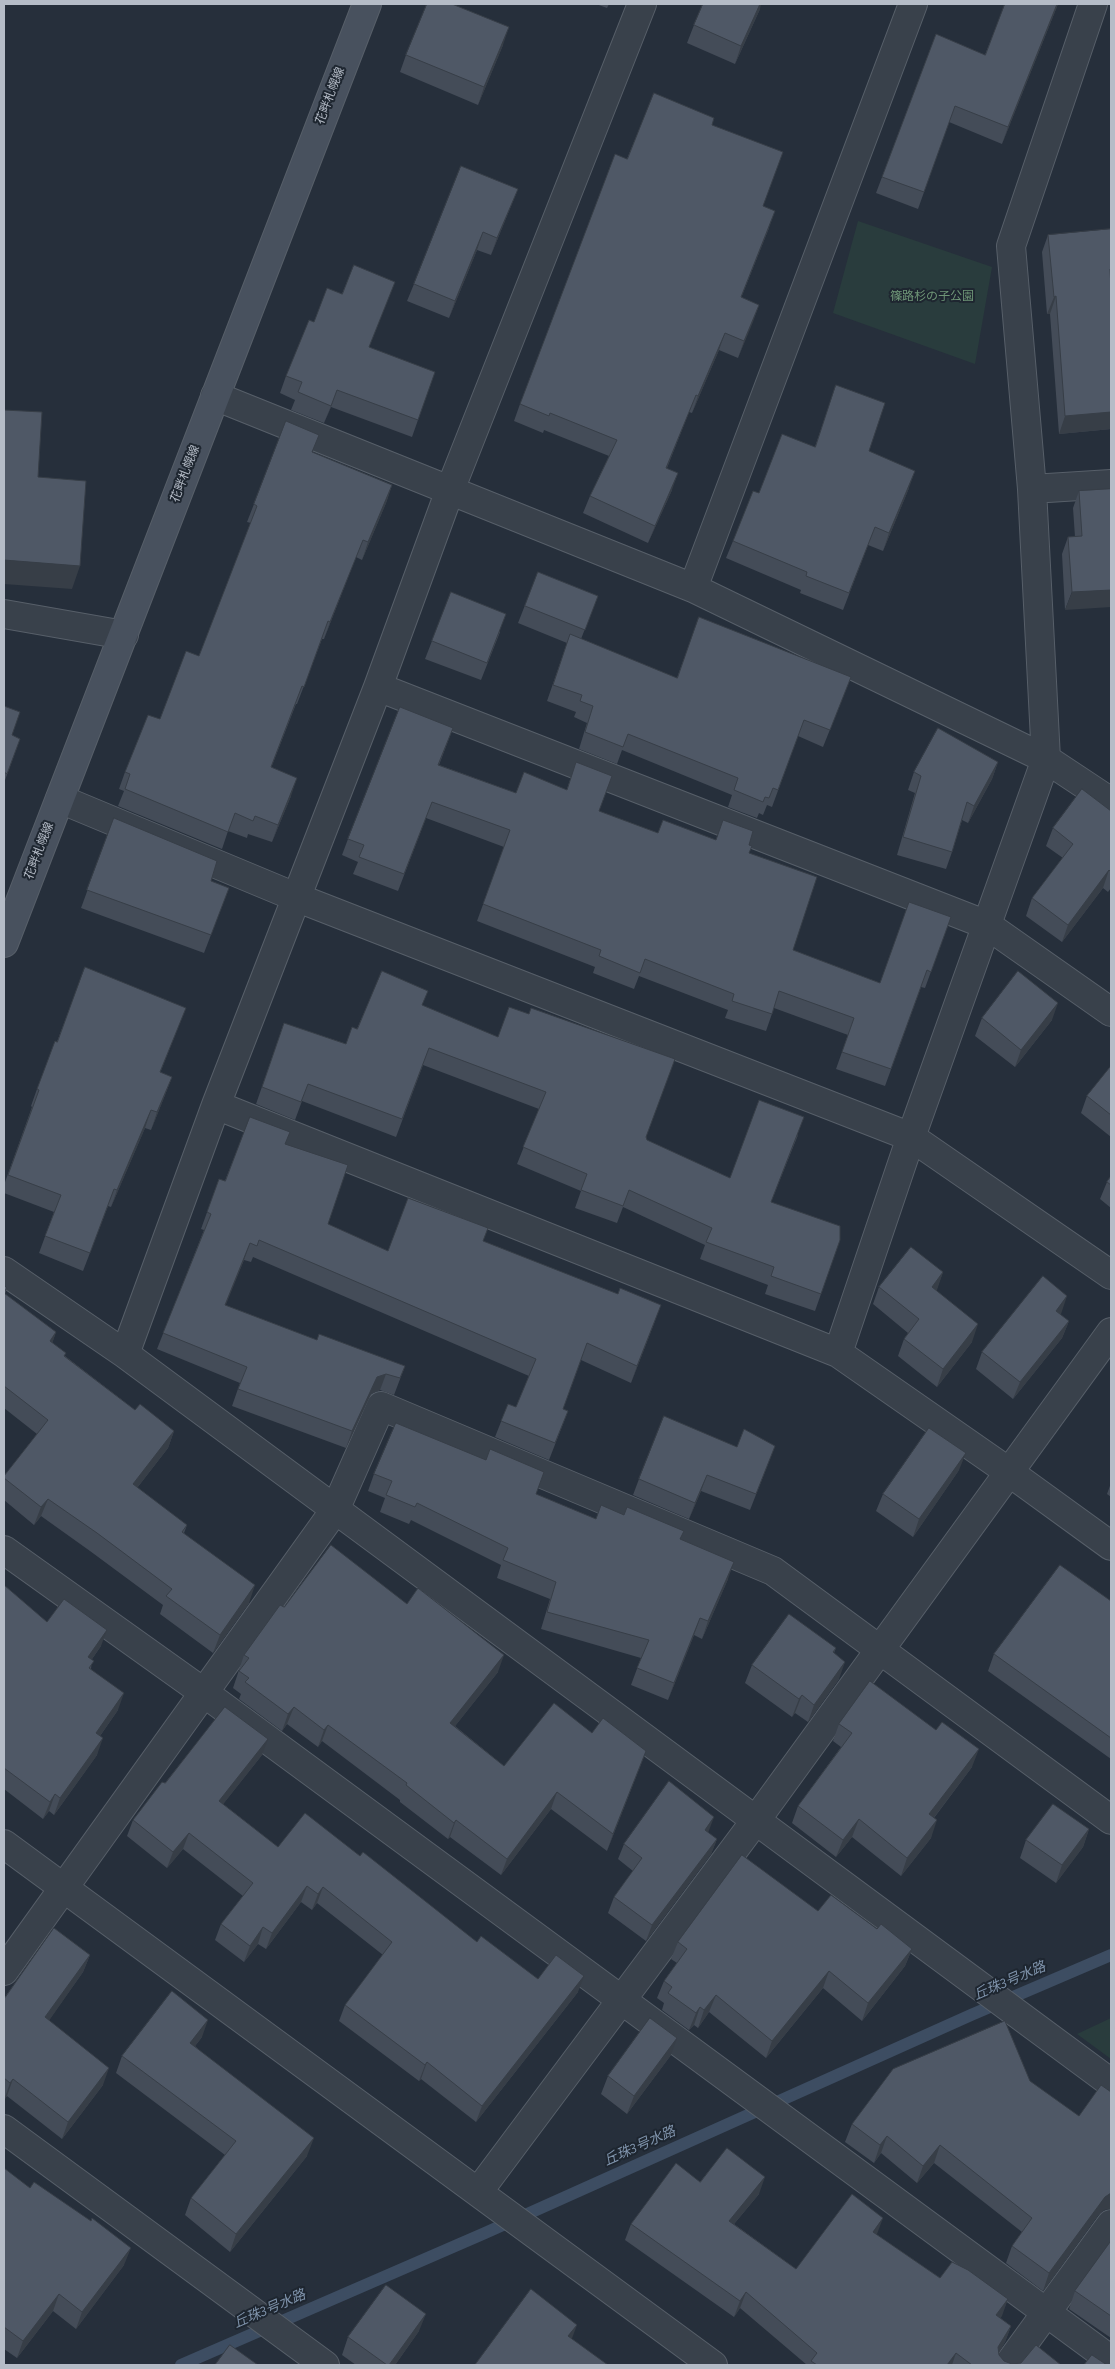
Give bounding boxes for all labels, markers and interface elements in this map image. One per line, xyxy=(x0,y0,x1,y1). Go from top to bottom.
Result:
street label: 花畔札幌線 xyxy=(314,65,348,127)
park label: 篠路杉の子公園 xyxy=(890,290,974,304)
street label: 花畔札幌線 xyxy=(169,443,203,505)
street label: 花畔札幌線 xyxy=(23,820,57,882)
water label: 丘珠3号水路 xyxy=(971,1959,1049,2005)
water label: 丘珠3号水路 xyxy=(602,2124,678,2170)
water label: 丘珠3号水路 xyxy=(231,2287,309,2333)

